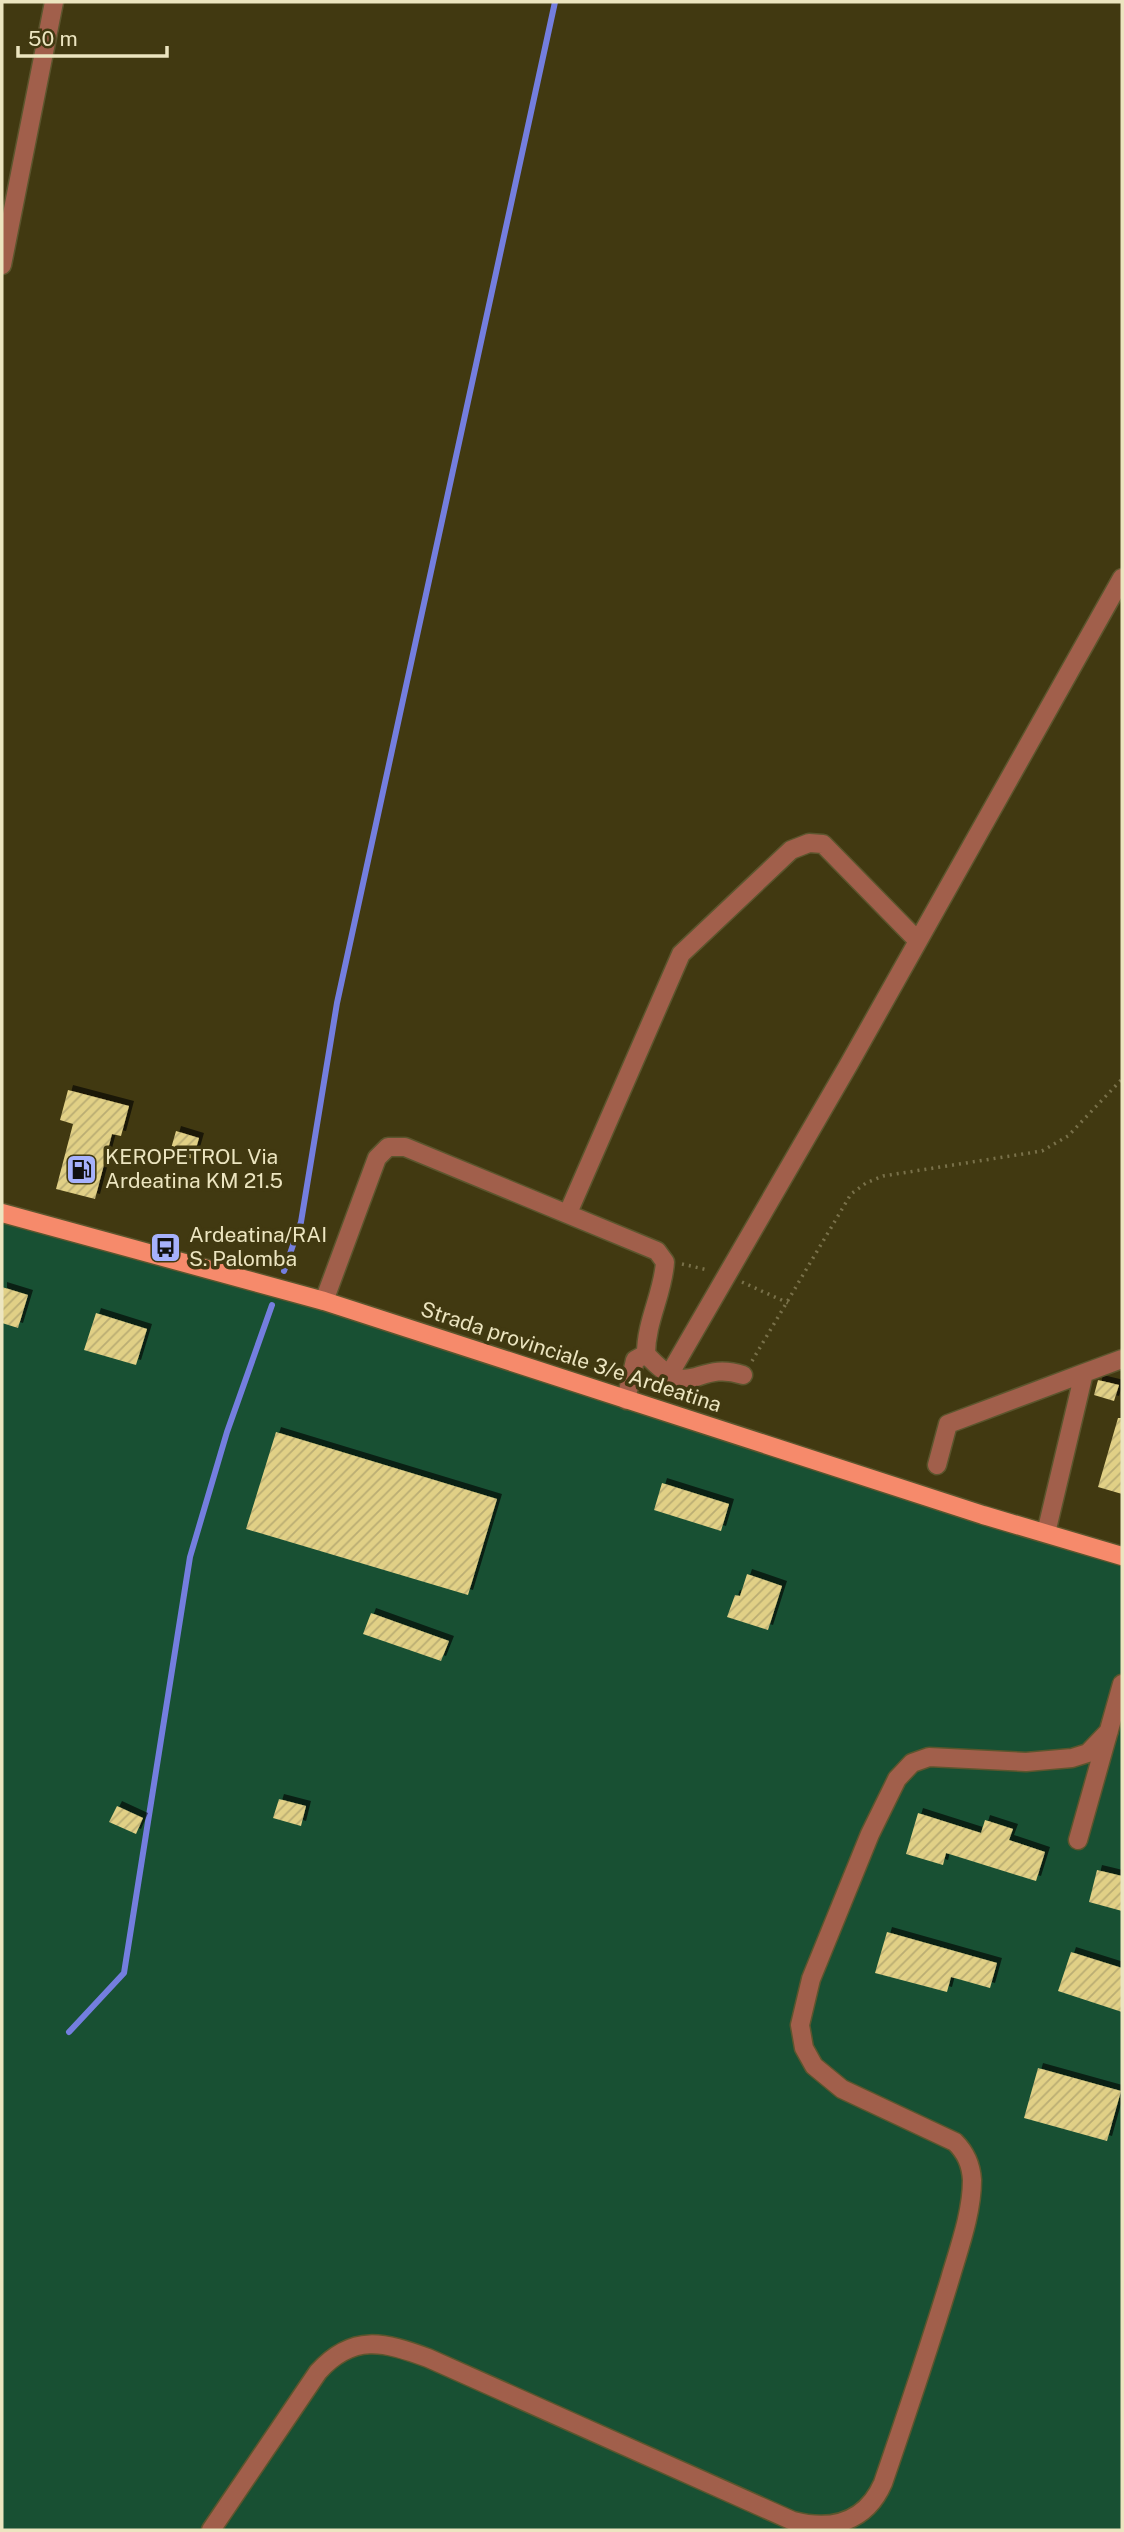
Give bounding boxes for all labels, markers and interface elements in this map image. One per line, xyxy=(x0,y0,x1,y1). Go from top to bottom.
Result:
scale bar xyxy=(18,14,166,58)
text: 50 m xyxy=(28,26,78,51)
place label: KEROPETROL Via Ardeatina KM 21.5 xyxy=(105,1144,283,1193)
fuel station icon: KEROPETROL Via Ardeatina KM 21.5 xyxy=(65,1152,99,1186)
place label: Ardeatina/RAI S. Palomba xyxy=(189,1222,327,1271)
bus stop icon: Ardeatina/RAI S. Palomba xyxy=(149,1230,183,1264)
street label: Strada provinciale 3/e Ardeatina xyxy=(418,1296,725,1417)

